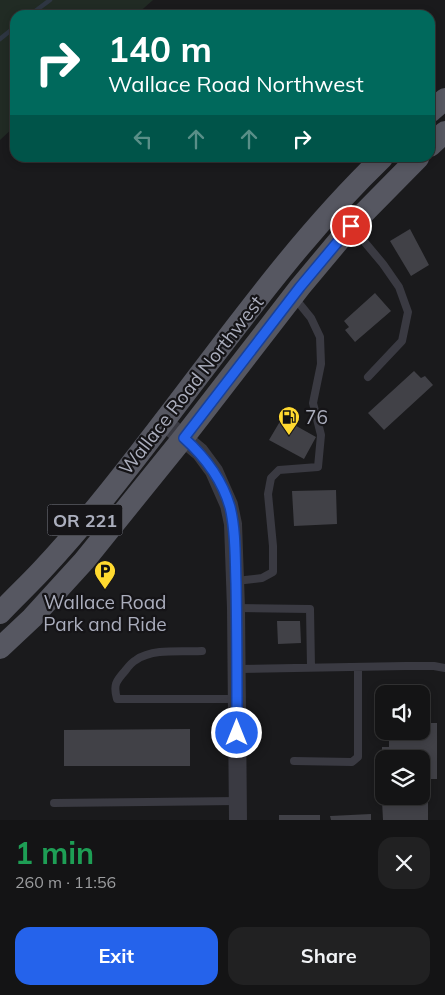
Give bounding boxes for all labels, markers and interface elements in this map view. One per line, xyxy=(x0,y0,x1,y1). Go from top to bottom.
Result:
text: 140 m xyxy=(108,27,212,71)
icon: right xyxy=(25,30,90,95)
text: Wallace Road Northwest xyxy=(108,70,364,98)
icon: left xyxy=(129,125,157,153)
icon: ahead xyxy=(182,125,210,153)
icon: ahead xyxy=(235,125,263,153)
icon: right xyxy=(288,125,316,153)
pin xyxy=(330,205,372,247)
icon: arrive xyxy=(337,212,365,240)
street label: Wallace Road Northwest xyxy=(114,290,269,479)
fuel station icon: 76 xyxy=(277,405,301,436)
place label: 76 xyxy=(305,405,328,429)
road number: OR 221 xyxy=(48,504,122,536)
parking icon: Wallace Road Park and Ride xyxy=(93,559,117,590)
place label: Wallace Road Park and Ride xyxy=(43,590,167,636)
map controls xyxy=(375,685,430,805)
button: sound xyxy=(375,685,430,740)
position arrow xyxy=(210,706,262,758)
button: layers xyxy=(375,750,430,805)
text: 1 min xyxy=(15,834,94,872)
button: close xyxy=(378,837,430,889)
text: 260 m · 11:56 xyxy=(15,872,116,892)
button: Exit xyxy=(15,927,218,985)
button: Share xyxy=(228,927,430,985)

